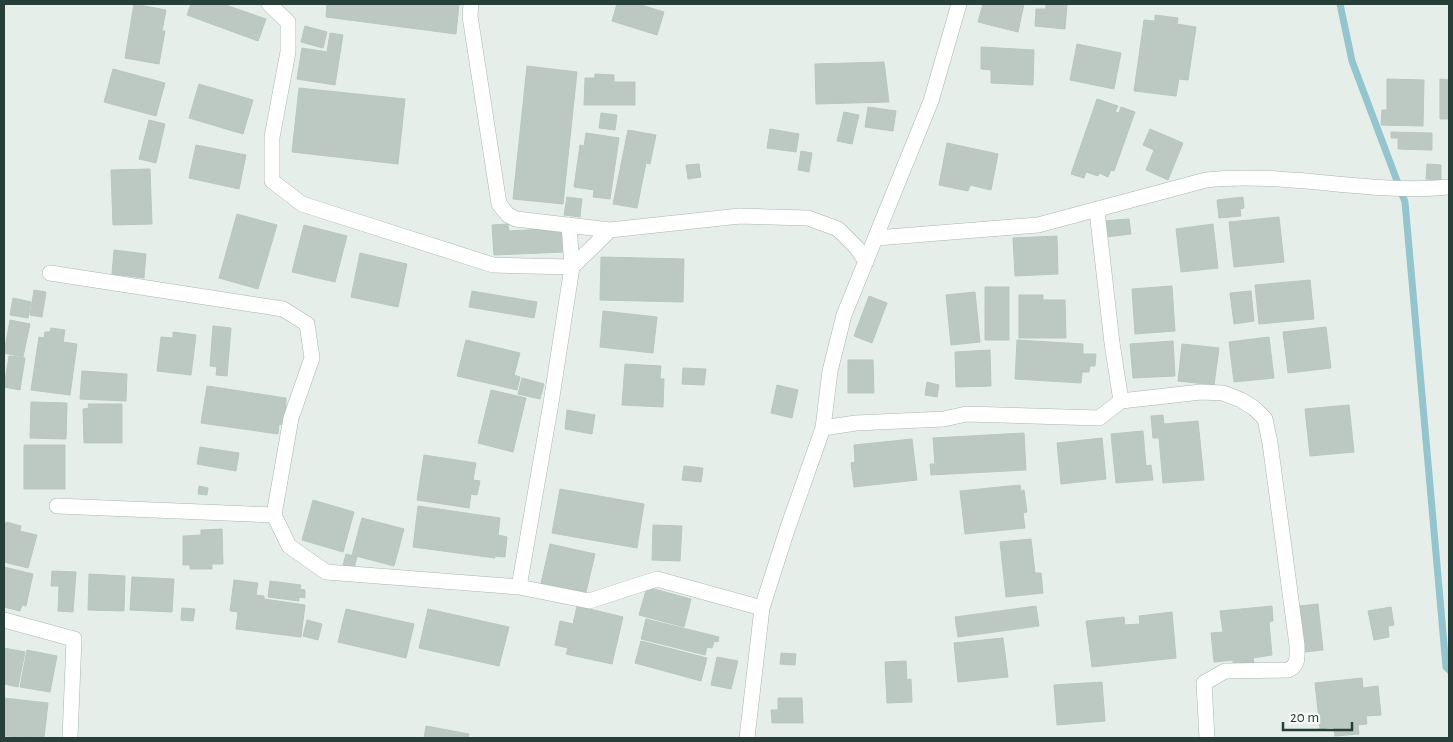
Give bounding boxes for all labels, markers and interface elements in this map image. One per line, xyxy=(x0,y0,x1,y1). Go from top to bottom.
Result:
scale bar xyxy=(1283,700,1352,732)
text: 20 m xyxy=(1290,710,1319,725)

